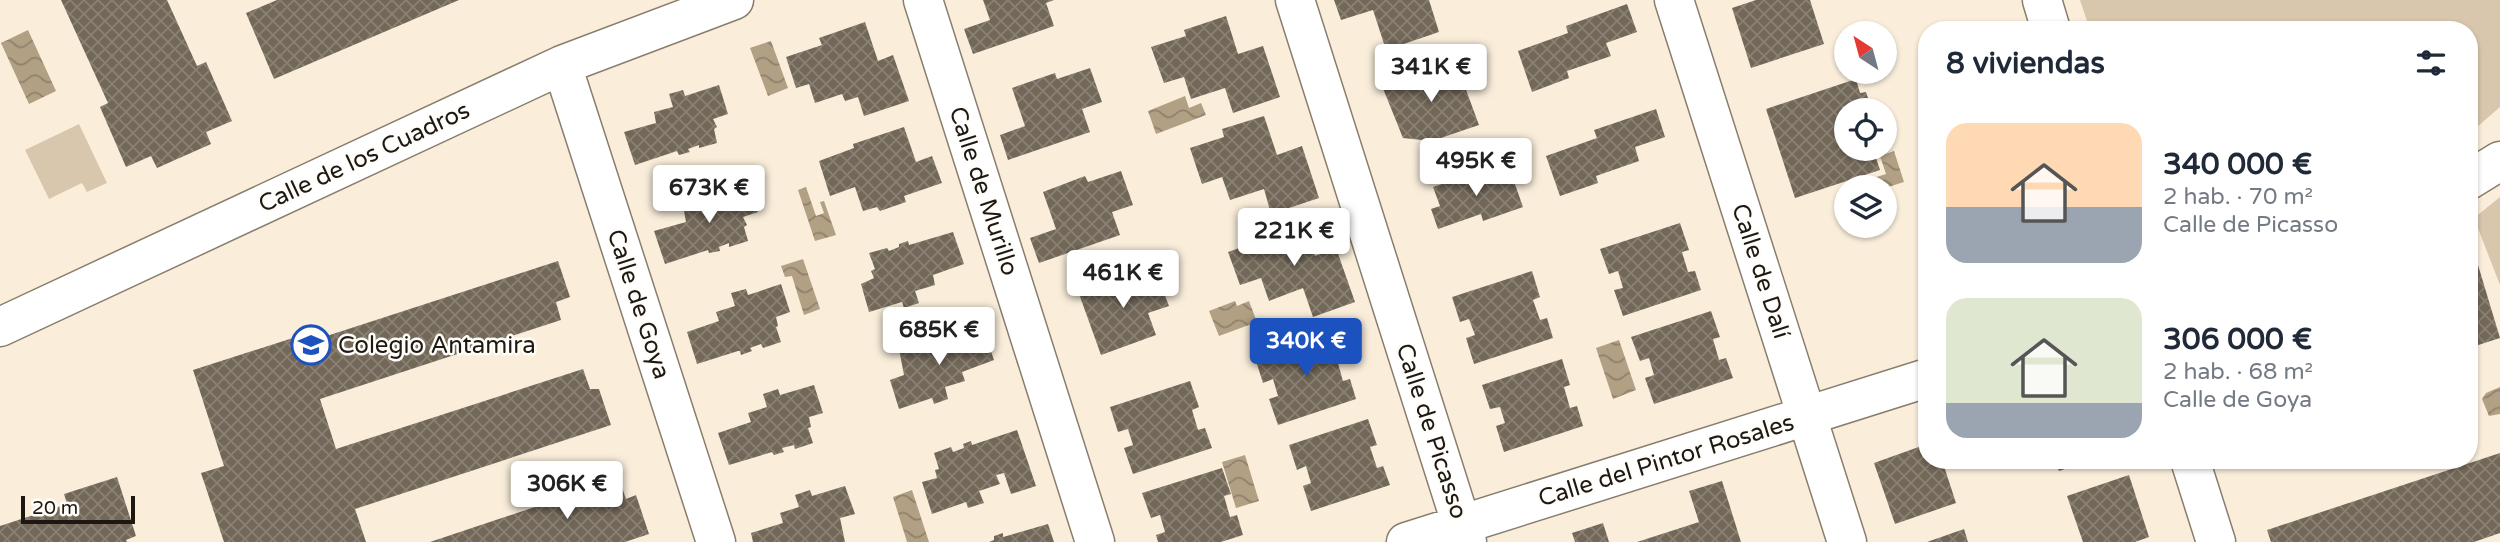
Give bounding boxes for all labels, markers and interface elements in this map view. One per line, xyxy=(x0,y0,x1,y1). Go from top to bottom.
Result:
north arrow xyxy=(1834,21,1897,84)
map controls xyxy=(1834,21,1897,238)
pin: 341K € xyxy=(1374,44,1488,104)
icon: filters xyxy=(2412,44,2450,82)
text: 8 viviendas xyxy=(1946,45,2105,82)
text: 341K € xyxy=(1391,53,1471,81)
street label: Calle de los Cuadros xyxy=(254,96,475,219)
button: locate xyxy=(1834,98,1897,161)
street label: Calle de Murillo xyxy=(943,103,1025,279)
pin: 495K € xyxy=(1419,138,1533,198)
text: 340 000 € xyxy=(2163,146,2312,183)
text: 495K € xyxy=(1436,147,1516,175)
icon: home xyxy=(2002,151,2086,235)
pin: 673K € xyxy=(652,166,766,225)
text: 673K € xyxy=(669,174,749,202)
button: layers xyxy=(1834,175,1897,238)
text: 2 hab. · 70 m² xyxy=(2163,183,2313,211)
street label: Calle de Dalí xyxy=(1725,200,1796,342)
pin: 221K € xyxy=(1237,208,1351,268)
text: Calle de Picasso xyxy=(2163,211,2338,239)
text: 221K € xyxy=(1254,217,1334,245)
street label: Calle de Goya xyxy=(601,226,676,383)
pin: 461K € xyxy=(1066,250,1180,310)
text: 461K € xyxy=(1083,259,1163,287)
pin: 685K € xyxy=(882,308,996,367)
text: 685K € xyxy=(899,316,979,344)
pin: 340K € xyxy=(1249,318,1363,378)
text: 306 000 € xyxy=(2163,321,2312,358)
school or university icon: Colegio Antamira xyxy=(290,324,332,366)
icon: home xyxy=(2002,326,2086,410)
text: 340K € xyxy=(1266,327,1346,355)
place label: Colegio Antamira xyxy=(338,331,536,360)
street label: Calle de Picasso xyxy=(1389,340,1474,523)
text: 2 hab. · 68 m² xyxy=(2163,358,2313,386)
text: Calle de Goya xyxy=(2163,386,2312,414)
street label: Calle del Pintor Rosales xyxy=(1535,408,1798,513)
pin: 306K € xyxy=(510,462,624,521)
text: 306K € xyxy=(527,470,607,498)
scale bar xyxy=(21,493,135,525)
text: 20 m xyxy=(32,497,78,519)

